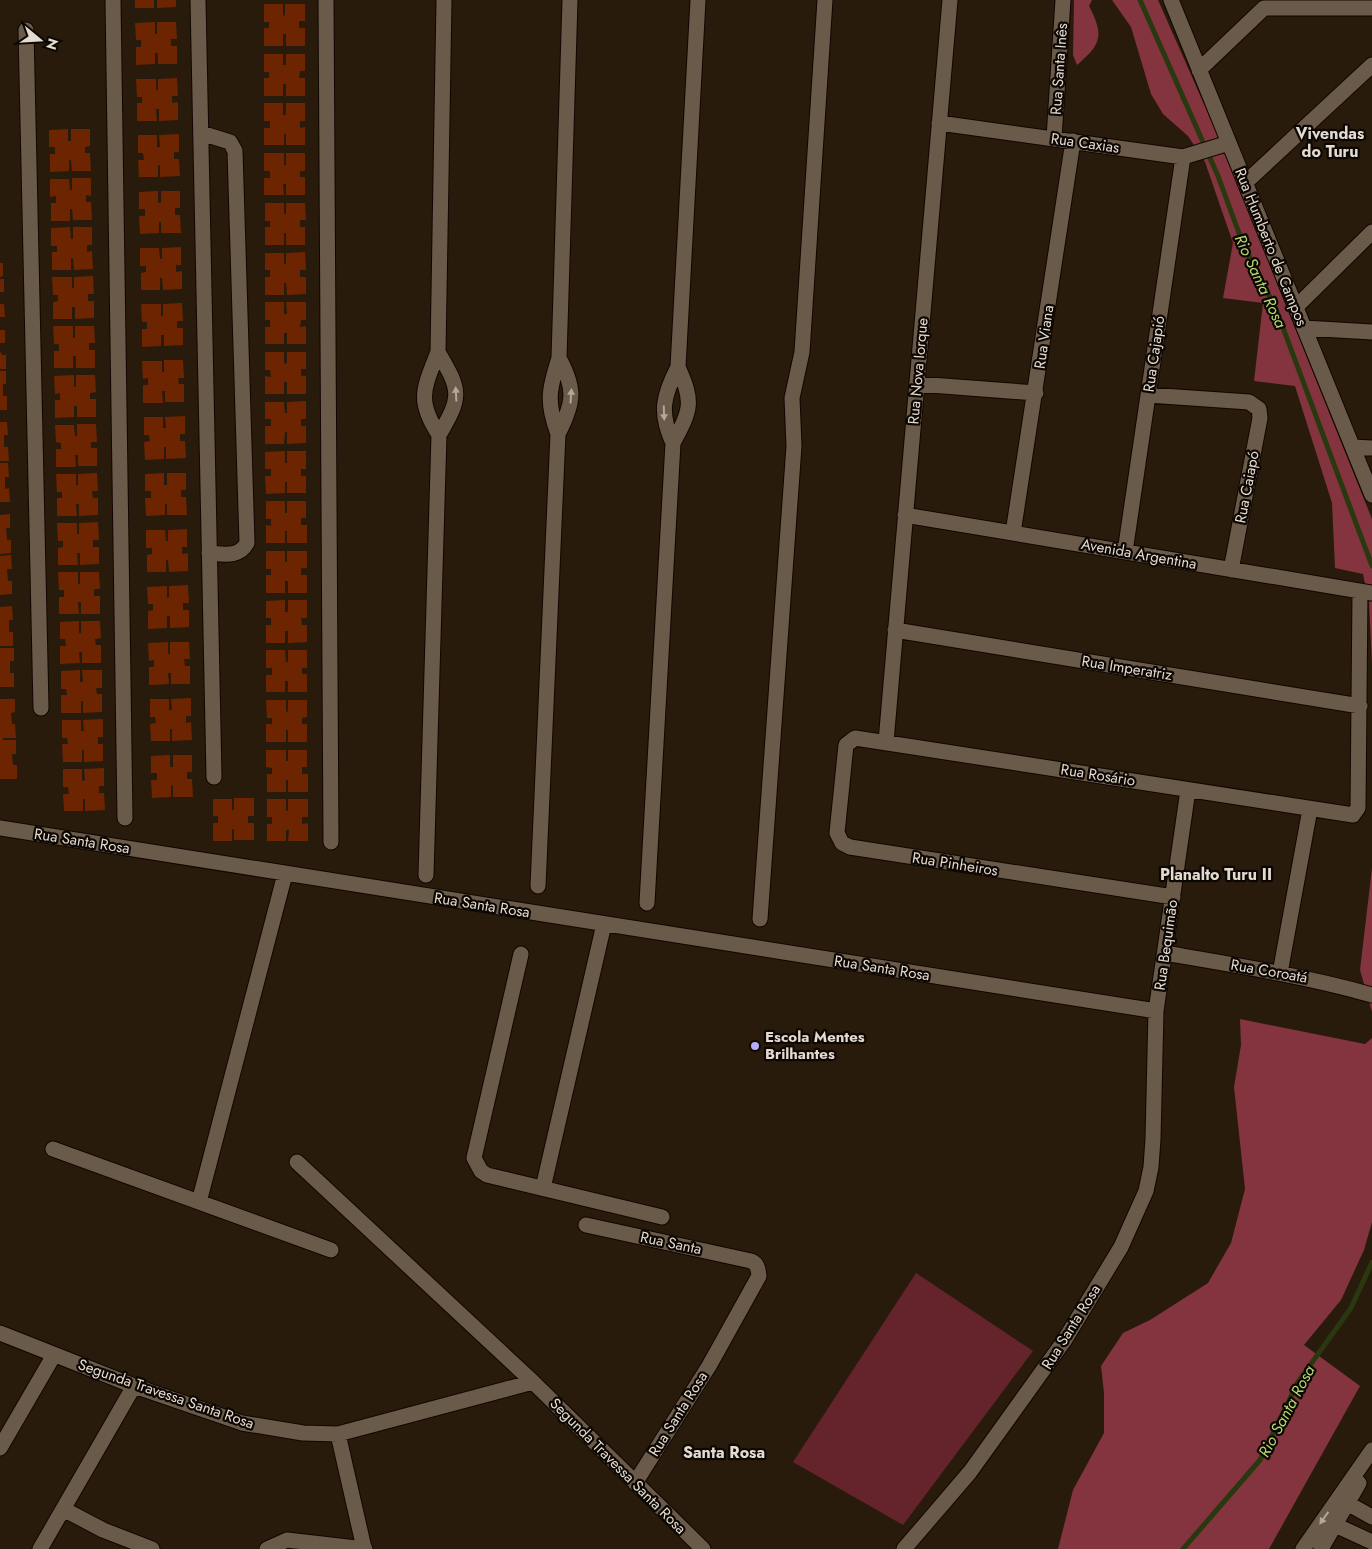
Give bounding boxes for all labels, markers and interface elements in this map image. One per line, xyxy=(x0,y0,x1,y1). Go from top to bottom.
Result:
north arrow xyxy=(15,15,65,65)
street label: Rua Santa Inês xyxy=(1045,22,1073,116)
text: N xyxy=(41,36,64,52)
district label: Vivendas do Turu xyxy=(1295,122,1364,163)
street label: Rua Caxias xyxy=(1049,127,1121,159)
street label: Rua Humberto de Campos xyxy=(1229,165,1313,329)
water label: Rio Santa Rosa xyxy=(1229,230,1292,332)
street label: Rua Viana xyxy=(1029,304,1059,370)
street label: Rua Cajapió xyxy=(1138,314,1170,394)
street label: Rua Nova Iorque xyxy=(902,317,934,425)
one-way arrow xyxy=(451,385,459,401)
one-way arrow xyxy=(568,387,576,403)
one-way arrow xyxy=(660,405,668,421)
street label: Rua Caiapó xyxy=(1229,449,1265,525)
street label: Avenida Argentina xyxy=(1080,533,1198,575)
street label: Rua Imperatriz xyxy=(1080,650,1174,686)
street label: Rua Rosário xyxy=(1059,758,1137,792)
street label: Rua Santa Rosa xyxy=(33,823,131,859)
street label: Rua Pinheiros xyxy=(910,846,1000,882)
district label: Planalto Turu II xyxy=(1160,863,1272,886)
street label: Rua Santa Rosa xyxy=(433,887,531,923)
street label: Rua Bequimão xyxy=(1149,898,1183,992)
street label: Rua Santa Rosa xyxy=(833,950,931,986)
street label: Rua Coroatá xyxy=(1229,953,1309,989)
place label: Escola Mentes Brilhantes xyxy=(765,1026,865,1065)
marker: Escola Mentes Brilhantes xyxy=(749,1040,761,1052)
street label: Rua Santa xyxy=(638,1226,704,1260)
street label: Rua Santa Rosa xyxy=(1036,1280,1106,1374)
street label: Segunda Travessa Santa Rosa xyxy=(75,1353,257,1435)
water label: Rio Santa Rosa xyxy=(1253,1361,1320,1461)
street label: Rua Santa Rosa xyxy=(643,1367,713,1461)
street label: Segunda Travessa Santa Rosa xyxy=(545,1393,691,1539)
district label: Santa Rosa xyxy=(683,1441,765,1464)
one-way arrow xyxy=(1319,1511,1329,1525)

